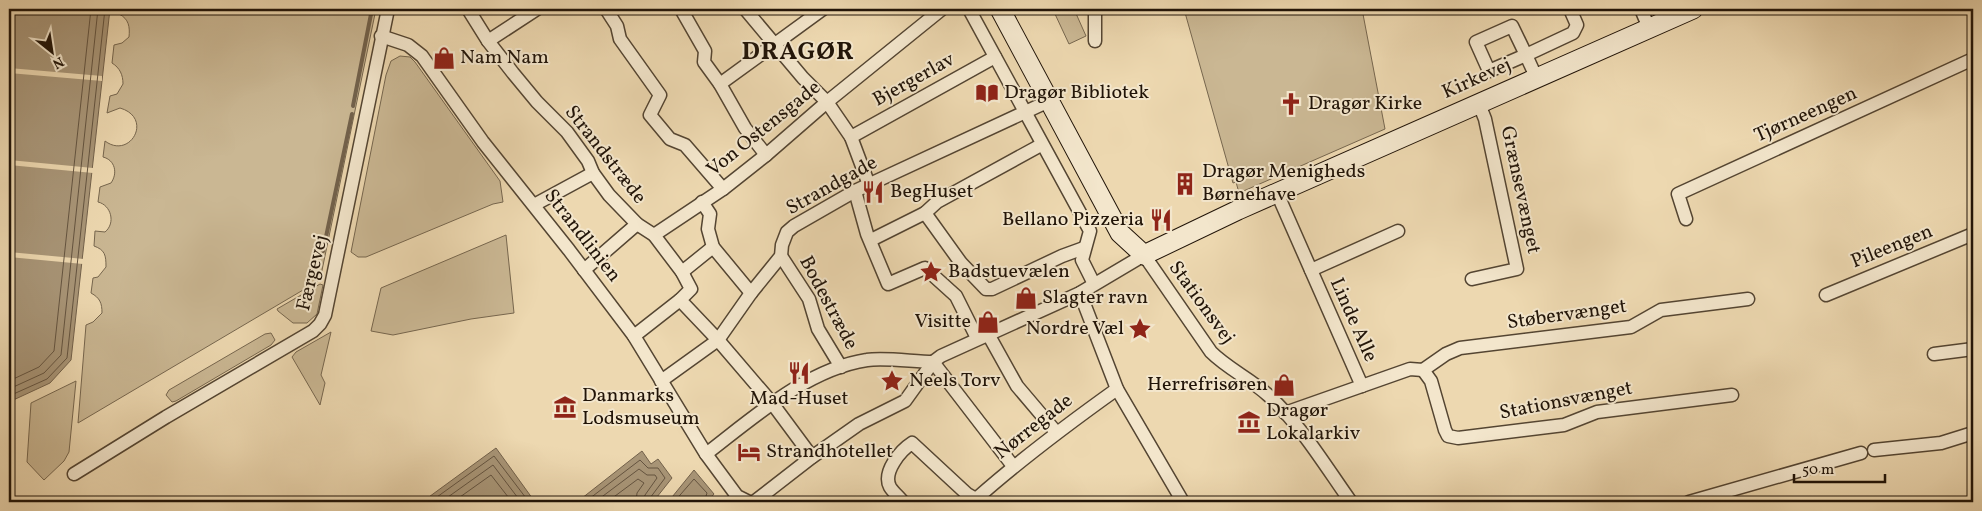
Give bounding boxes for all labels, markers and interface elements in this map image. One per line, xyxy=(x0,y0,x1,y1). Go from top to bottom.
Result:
north arrow xyxy=(28,28,78,78)
district label: DRAGØR xyxy=(741,35,855,70)
place label: Nam Nam xyxy=(460,44,549,72)
shop icon: Nam Nam xyxy=(431,45,457,71)
street label: Bjergerlav xyxy=(868,46,961,114)
text: N xyxy=(49,51,67,73)
street label: Kirkevej xyxy=(1438,51,1516,107)
street label: Von Ostensgade xyxy=(701,74,827,184)
place label: Dragør Bibliotek xyxy=(1004,79,1149,107)
library icon: Dragør Bibliotek xyxy=(974,80,1000,106)
street label: Tjørneengen xyxy=(1750,80,1862,150)
place label: Dragør Kirke xyxy=(1308,90,1422,118)
church icon: Dragør Kirke xyxy=(1278,91,1304,117)
street label: Strandstræde xyxy=(558,100,652,210)
street label: Grænsevænget xyxy=(1493,123,1547,257)
street label: Strandgade xyxy=(781,149,883,223)
place label: Dragør Menigheds Børnehave xyxy=(1202,158,1365,209)
building icon: Dragør Menigheds Børnehave xyxy=(1172,171,1198,197)
place label: BegHuset xyxy=(890,178,974,206)
restaurant icon: BegHuset xyxy=(860,179,886,205)
street label: Strandlinien xyxy=(537,184,627,288)
place label: Bellano Pizzeria xyxy=(1002,206,1144,234)
restaurant icon: Bellano Pizzeria xyxy=(1148,207,1174,233)
street label: Pileengen xyxy=(1847,218,1937,276)
street label: Færgevej xyxy=(290,232,336,314)
street label: Bodestræde xyxy=(792,251,864,355)
street label: Stationsvej xyxy=(1161,256,1241,350)
place label: Badstuevælen xyxy=(948,258,1070,286)
place icon: Badstuevælen xyxy=(918,259,944,285)
street label: Linde Alle xyxy=(1322,273,1384,367)
place label: Slagter ravn xyxy=(1042,284,1148,312)
shop icon: Slagter ravn xyxy=(1013,285,1039,311)
street label: Støbervænget xyxy=(1505,293,1629,337)
place label: Visitte xyxy=(915,308,971,336)
shop icon: Visitte xyxy=(975,309,1001,335)
place label: Nordre Væl xyxy=(1026,315,1124,343)
place icon: Nordre Væl xyxy=(1127,316,1153,342)
restaurant icon: Mad-Huset xyxy=(786,360,812,386)
place label: Neels Torv xyxy=(909,367,1001,395)
place icon: Neels Torv xyxy=(879,368,905,394)
place label: Herrefrisøren xyxy=(1147,371,1268,399)
shop icon: Herrefrisøren xyxy=(1271,372,1297,398)
street label: Stationsvænget xyxy=(1497,374,1635,428)
place label: Danmarks Lodsmuseum xyxy=(582,382,700,433)
place label: Mad-Huset xyxy=(749,385,849,413)
street label: Nørregade xyxy=(989,387,1079,467)
museum icon: Danmarks Lodsmuseum xyxy=(552,394,578,420)
place label: Dragør Lokalarkiv xyxy=(1266,397,1361,448)
museum icon: Dragør Lokalarkiv xyxy=(1236,409,1262,435)
place label: Strandhotellet xyxy=(766,438,893,466)
hotel icon: Strandhotellet xyxy=(736,439,762,465)
scale bar xyxy=(1794,451,1886,483)
text: 50 m xyxy=(1802,460,1834,481)

